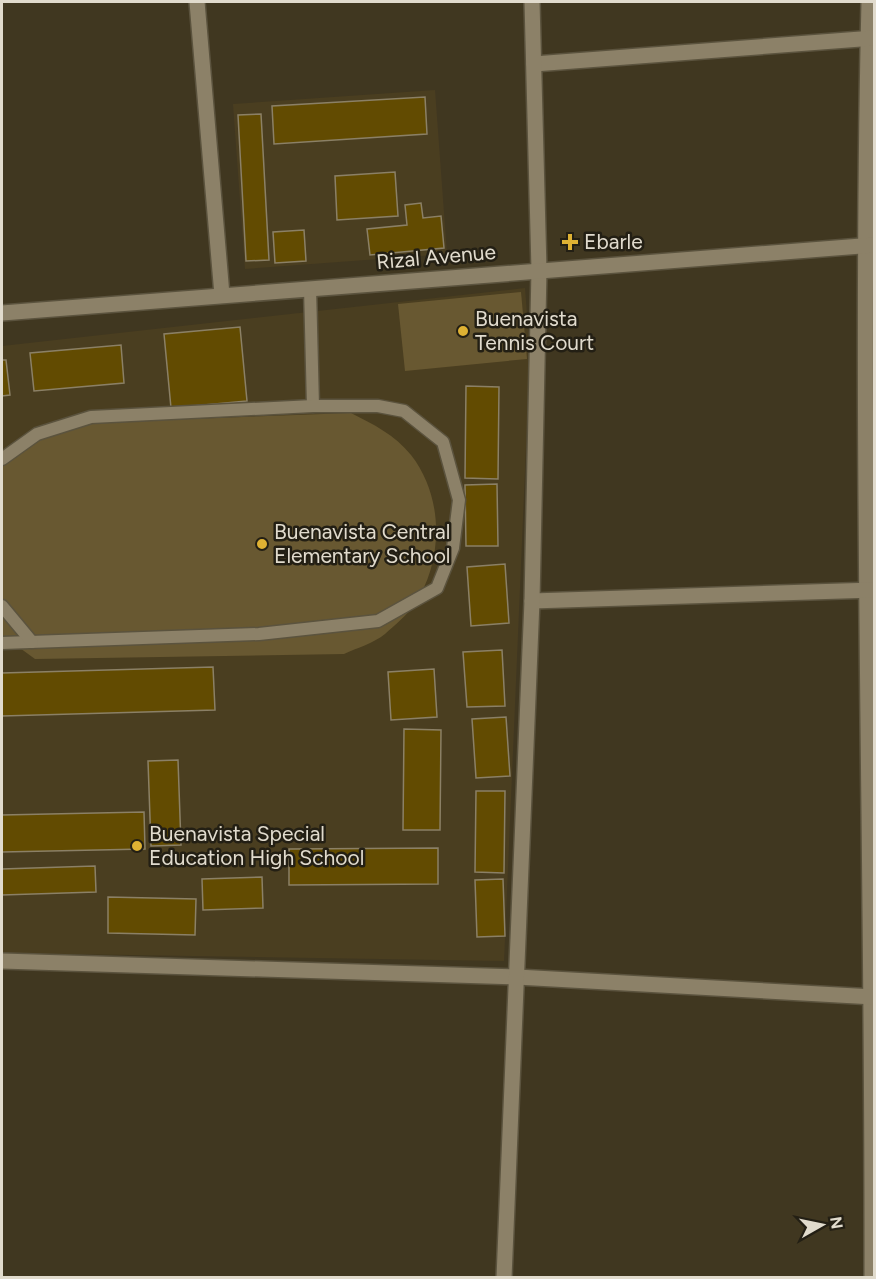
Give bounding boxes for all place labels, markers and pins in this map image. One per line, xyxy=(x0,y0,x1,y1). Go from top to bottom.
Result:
place label: Ebarle xyxy=(584,229,643,254)
marker: Ebarle xyxy=(561,233,579,251)
place label: Buenavista Tennis Court xyxy=(475,306,594,355)
marker: Buenavista Tennis Court xyxy=(456,324,470,338)
place label: Buenavista Central Elementary School xyxy=(274,519,450,568)
marker: Buenavista Central Elementary School xyxy=(255,537,269,551)
place label: Buenavista Special Education High School xyxy=(149,821,364,870)
marker: Buenavista Special Education High School xyxy=(130,839,144,853)

